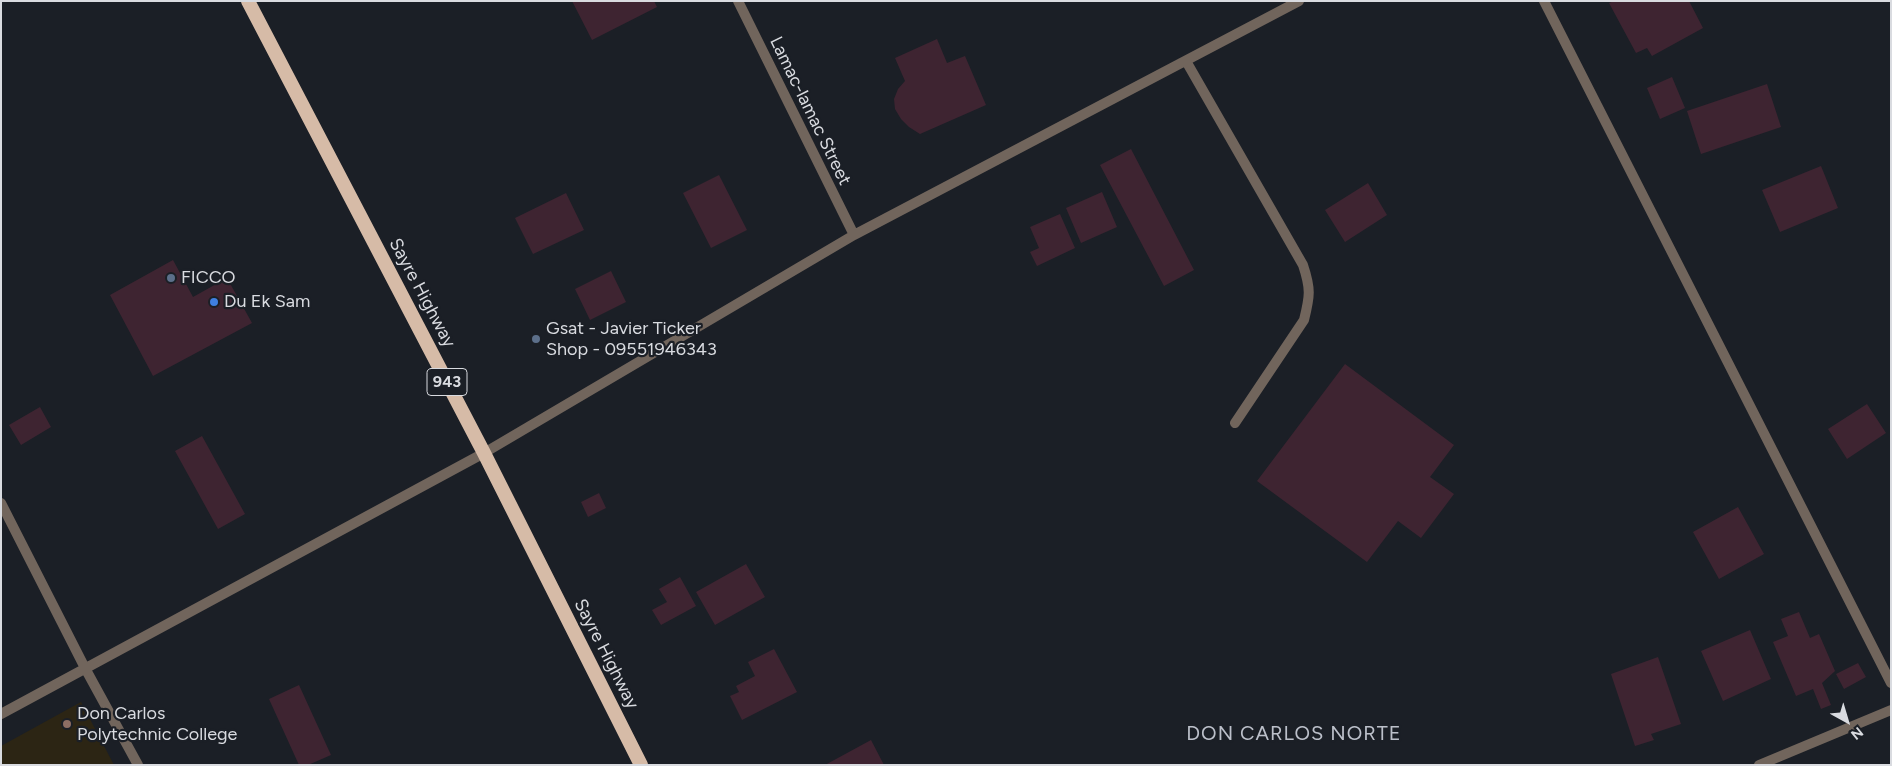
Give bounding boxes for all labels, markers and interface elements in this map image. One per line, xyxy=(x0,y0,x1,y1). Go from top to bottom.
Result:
street label: Lamac-lamac Street xyxy=(765,33,855,189)
street label: Sayre Highway xyxy=(384,235,460,351)
place label: FICCO xyxy=(181,267,236,289)
marker: FICCO xyxy=(165,272,177,284)
place label: Du Ek Sam xyxy=(224,291,310,313)
marker: Du Ek Sam xyxy=(208,296,220,308)
place label: Gsat - Javier Ticker Shop - 09551946343 xyxy=(546,318,717,360)
marker: Gsat - Javier Ticker Shop - 09551946343 xyxy=(530,333,542,345)
road number: 943 xyxy=(427,368,467,396)
street label: Sayre Highway xyxy=(569,595,643,713)
north arrow xyxy=(1822,696,1872,746)
place label: Don Carlos Polytechnic College xyxy=(77,703,237,746)
marker: Don Carlos Polytechnic College xyxy=(61,718,73,730)
district label: DON CARLOS NORTE xyxy=(1184,722,1404,746)
text: N xyxy=(1847,723,1866,743)

